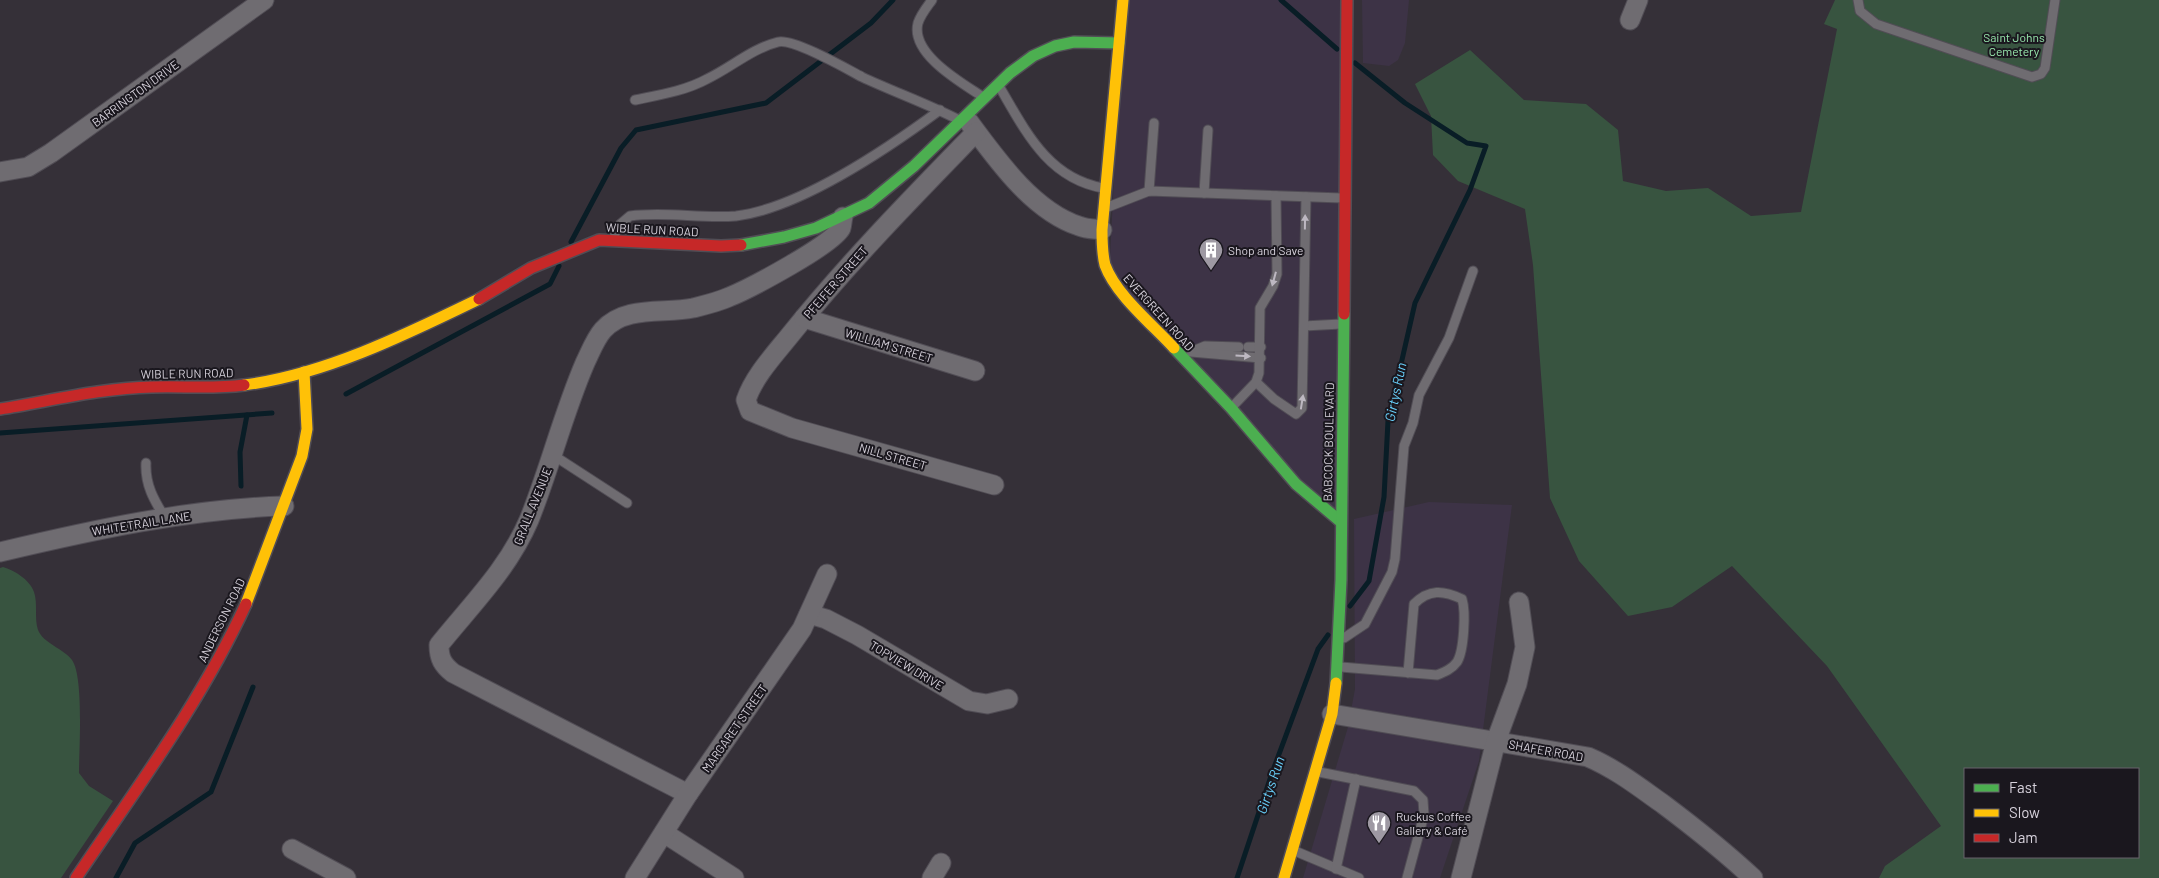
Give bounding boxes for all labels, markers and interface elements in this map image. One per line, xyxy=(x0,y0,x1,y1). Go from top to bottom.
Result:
park label: Saint Johns Cemetery xyxy=(1983,30,2045,58)
street label: BARRINGTON DRIVE xyxy=(89,57,181,129)
one-way arrow xyxy=(1302,214,1310,230)
street label: WIBLE RUN ROAD xyxy=(605,220,699,238)
building icon: Shop and Save xyxy=(1198,237,1224,271)
street label: PFEIFER STREET xyxy=(800,243,870,321)
place label: Shop and Save xyxy=(1228,243,1303,257)
street label: EVERGREEN ROAD xyxy=(1121,271,1197,353)
one-way arrow xyxy=(1270,272,1278,287)
street label: WILLIAM STREET xyxy=(843,325,935,365)
one-way arrow xyxy=(1235,353,1251,361)
water label: Girtys Run xyxy=(1380,361,1410,423)
street label: WIBLE RUN ROAD xyxy=(140,365,234,381)
street label: BABCOCK BOULEVARD xyxy=(1320,382,1336,502)
one-way arrow xyxy=(1298,393,1306,409)
street label: NILL STREET xyxy=(858,440,929,472)
street label: GRALL AVENUE xyxy=(510,465,554,547)
street label: WHITETRAIL LANE xyxy=(91,508,191,538)
street label: ANDERSON ROAD xyxy=(195,576,247,664)
street label: TOPVIEW DRIVE xyxy=(868,638,946,692)
street label: MARGARET STREET xyxy=(698,681,770,775)
street label: SHAFER ROAD xyxy=(1508,737,1584,763)
water label: Girtys Run xyxy=(1252,754,1288,816)
legend xyxy=(1964,768,2139,858)
text: Fast xyxy=(2009,778,2037,796)
text: Slow xyxy=(2009,803,2040,821)
place label: Ruckus Coffee Gallery & Café xyxy=(1396,809,1471,837)
restaurant icon: Ruckus Coffee Gallery & Café xyxy=(1366,810,1392,844)
text: Jam xyxy=(2009,828,2038,846)

